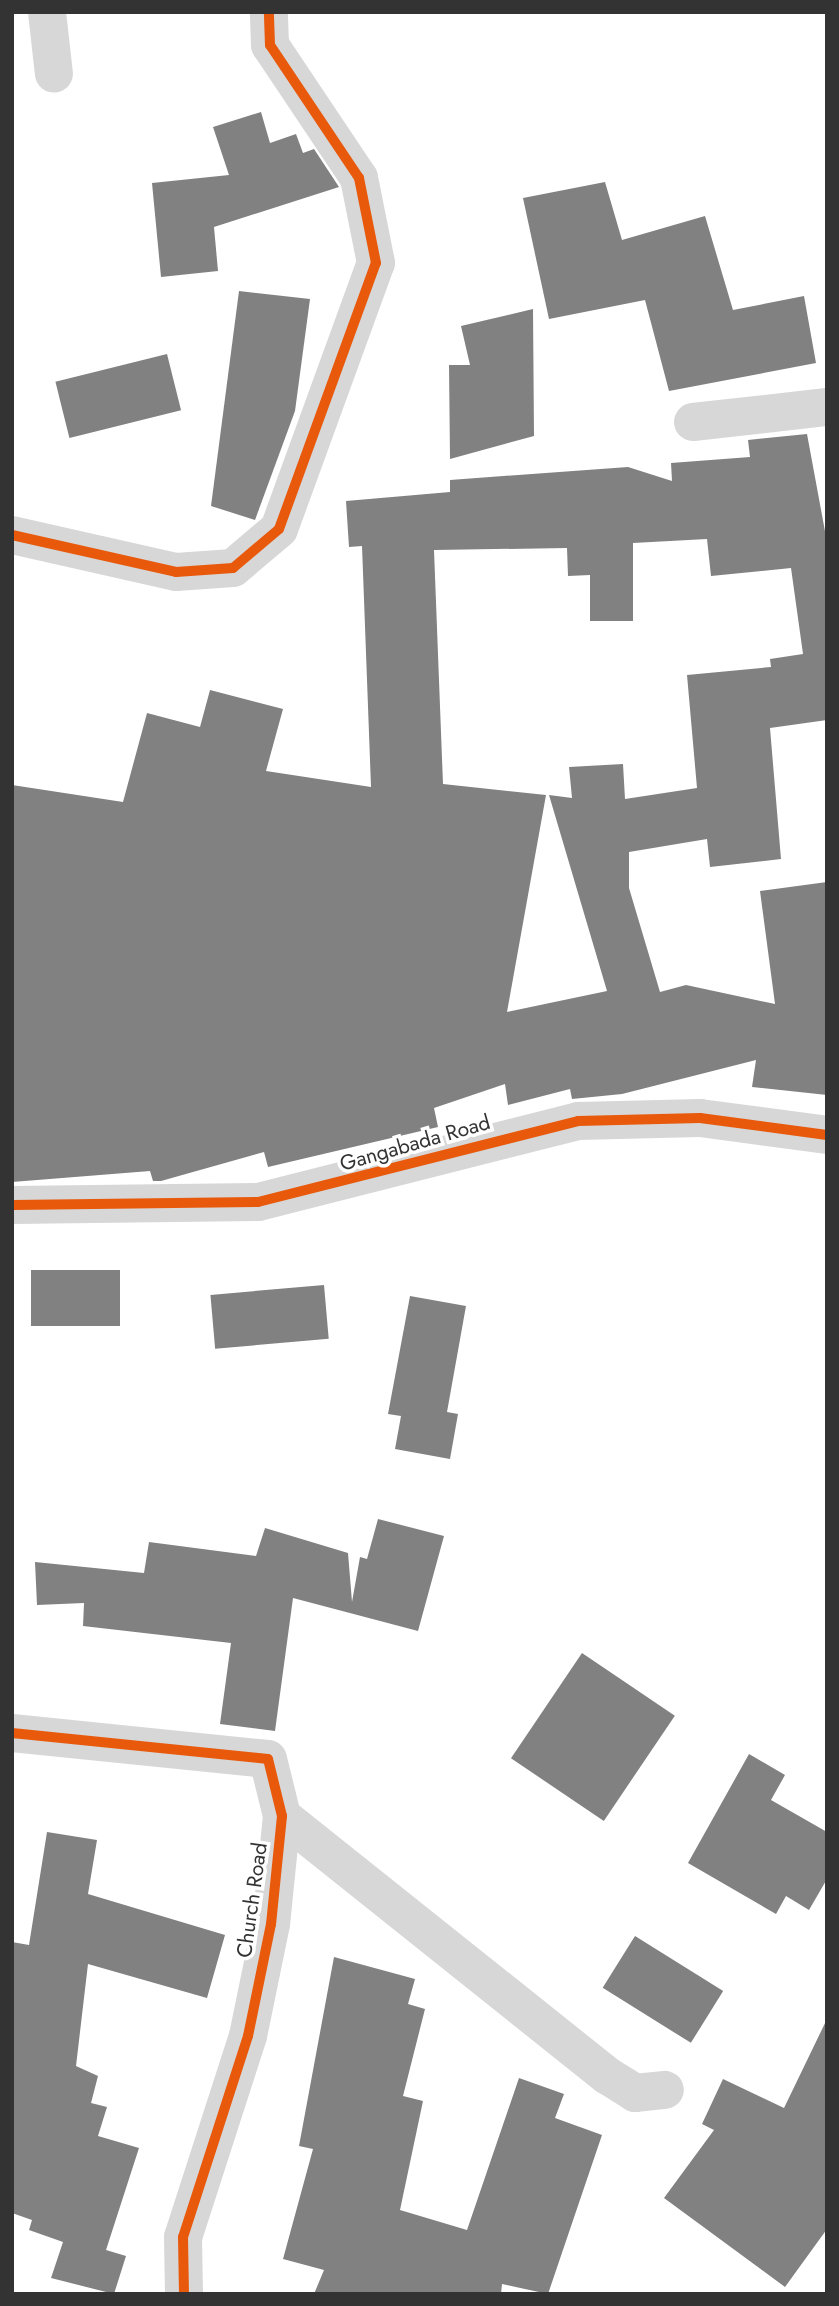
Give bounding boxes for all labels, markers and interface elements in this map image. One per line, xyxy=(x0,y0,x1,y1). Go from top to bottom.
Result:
street label: Gangabada Road xyxy=(337,1109,493,1177)
street label: Church Road xyxy=(231,1841,273,1959)

